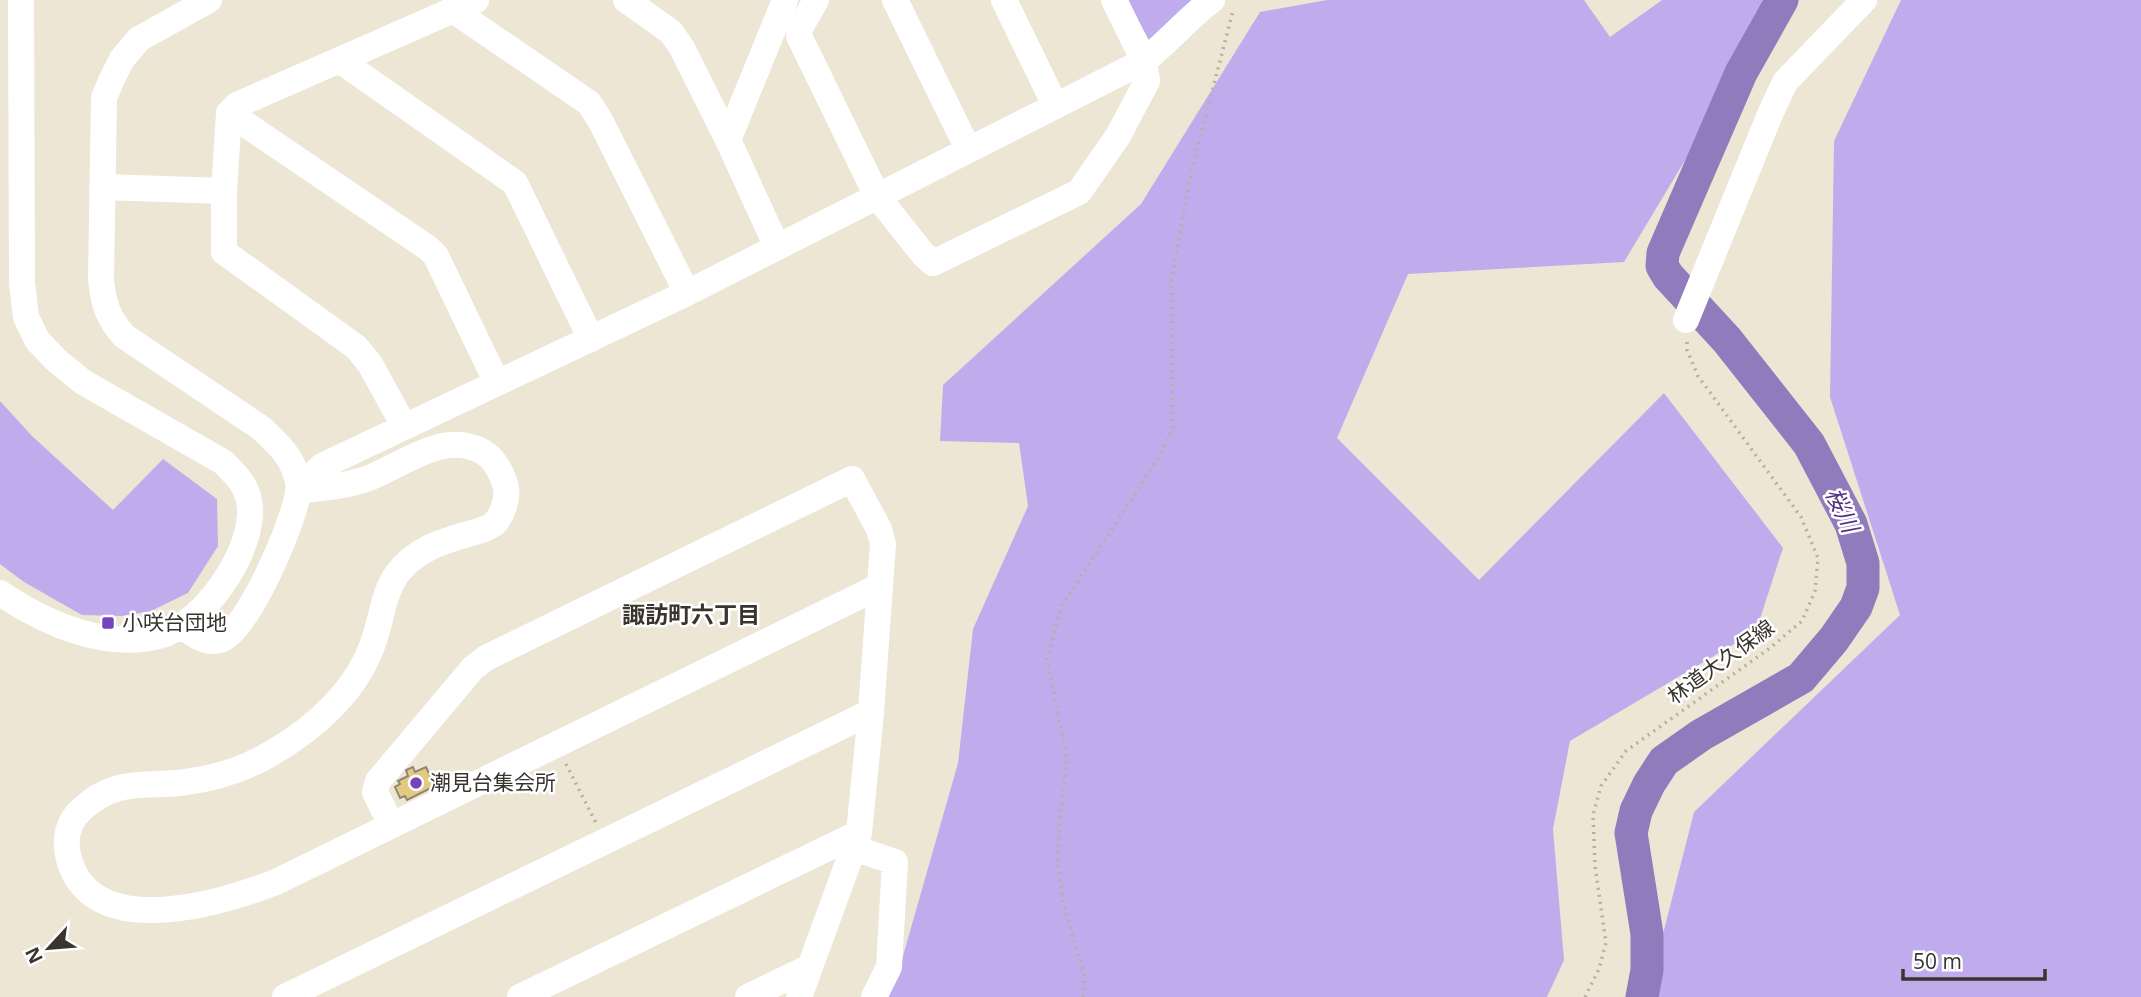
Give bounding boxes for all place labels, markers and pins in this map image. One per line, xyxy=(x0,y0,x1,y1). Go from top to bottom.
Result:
place label: 小咲台団地 xyxy=(122,608,227,636)
marker: 小咲台団地 xyxy=(100,615,116,631)
place label: 潮見台集会所 xyxy=(430,768,556,796)
marker: 潮見台集会所 xyxy=(408,775,424,791)

